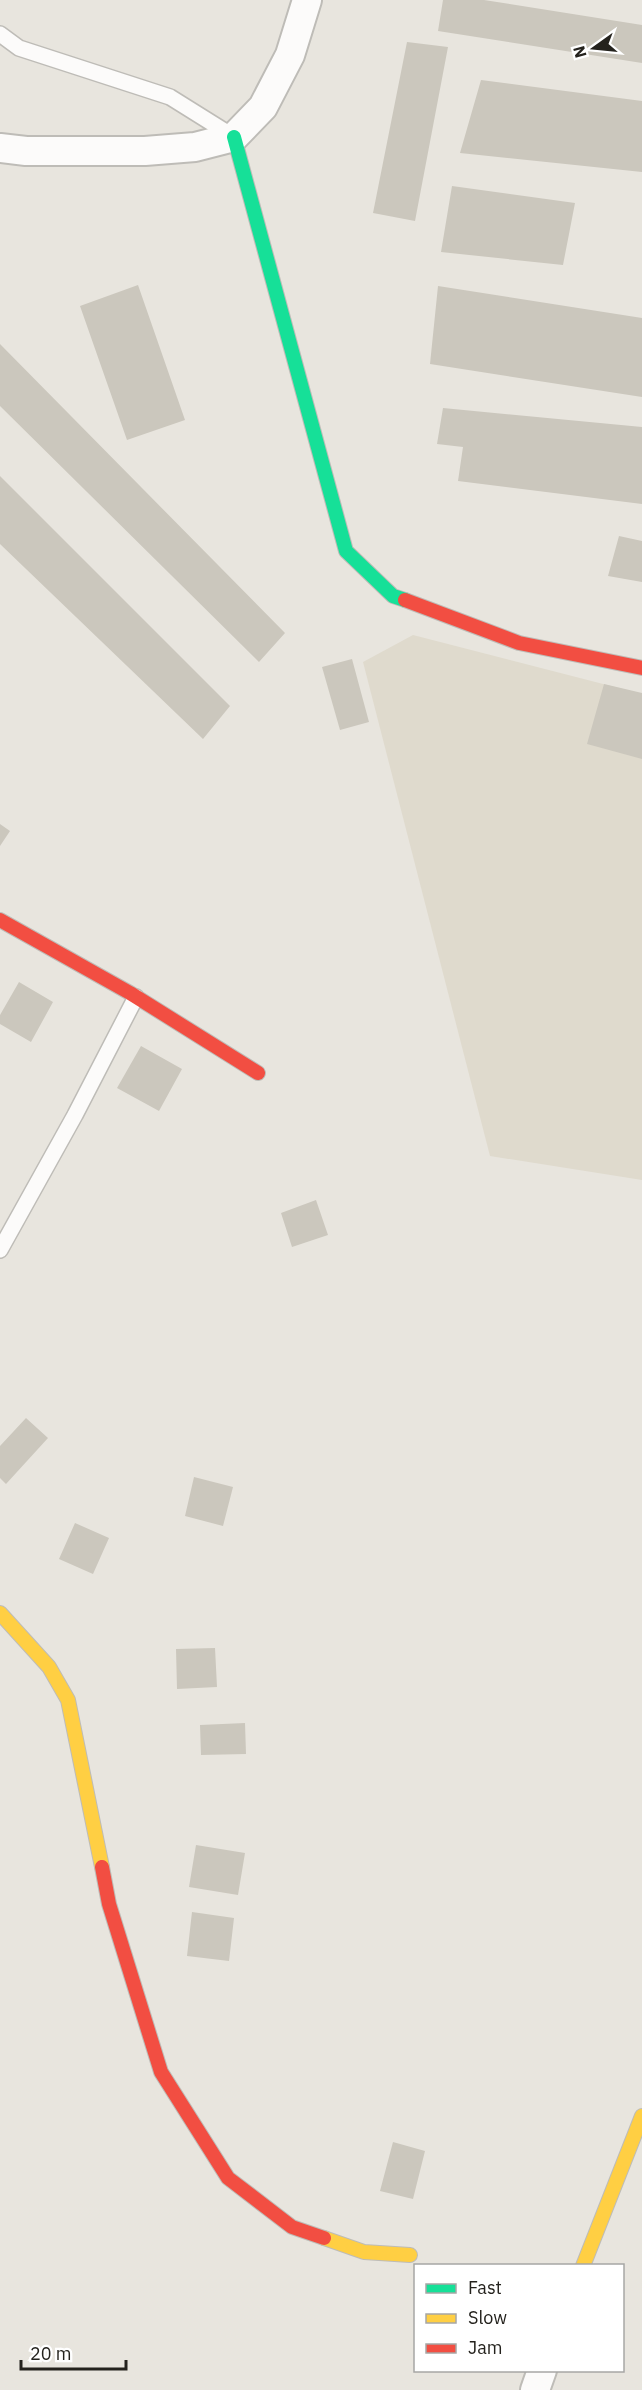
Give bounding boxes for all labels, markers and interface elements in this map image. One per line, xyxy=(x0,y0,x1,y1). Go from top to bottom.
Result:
north arrow xyxy=(564,18,624,78)
text: N xyxy=(568,44,591,60)
legend xyxy=(414,2264,624,2372)
text: Fast xyxy=(468,2276,502,2299)
text: Slow xyxy=(468,2306,507,2329)
scale bar xyxy=(21,2333,126,2371)
text: Jam xyxy=(468,2336,503,2359)
text: 20 m xyxy=(30,2342,72,2365)

